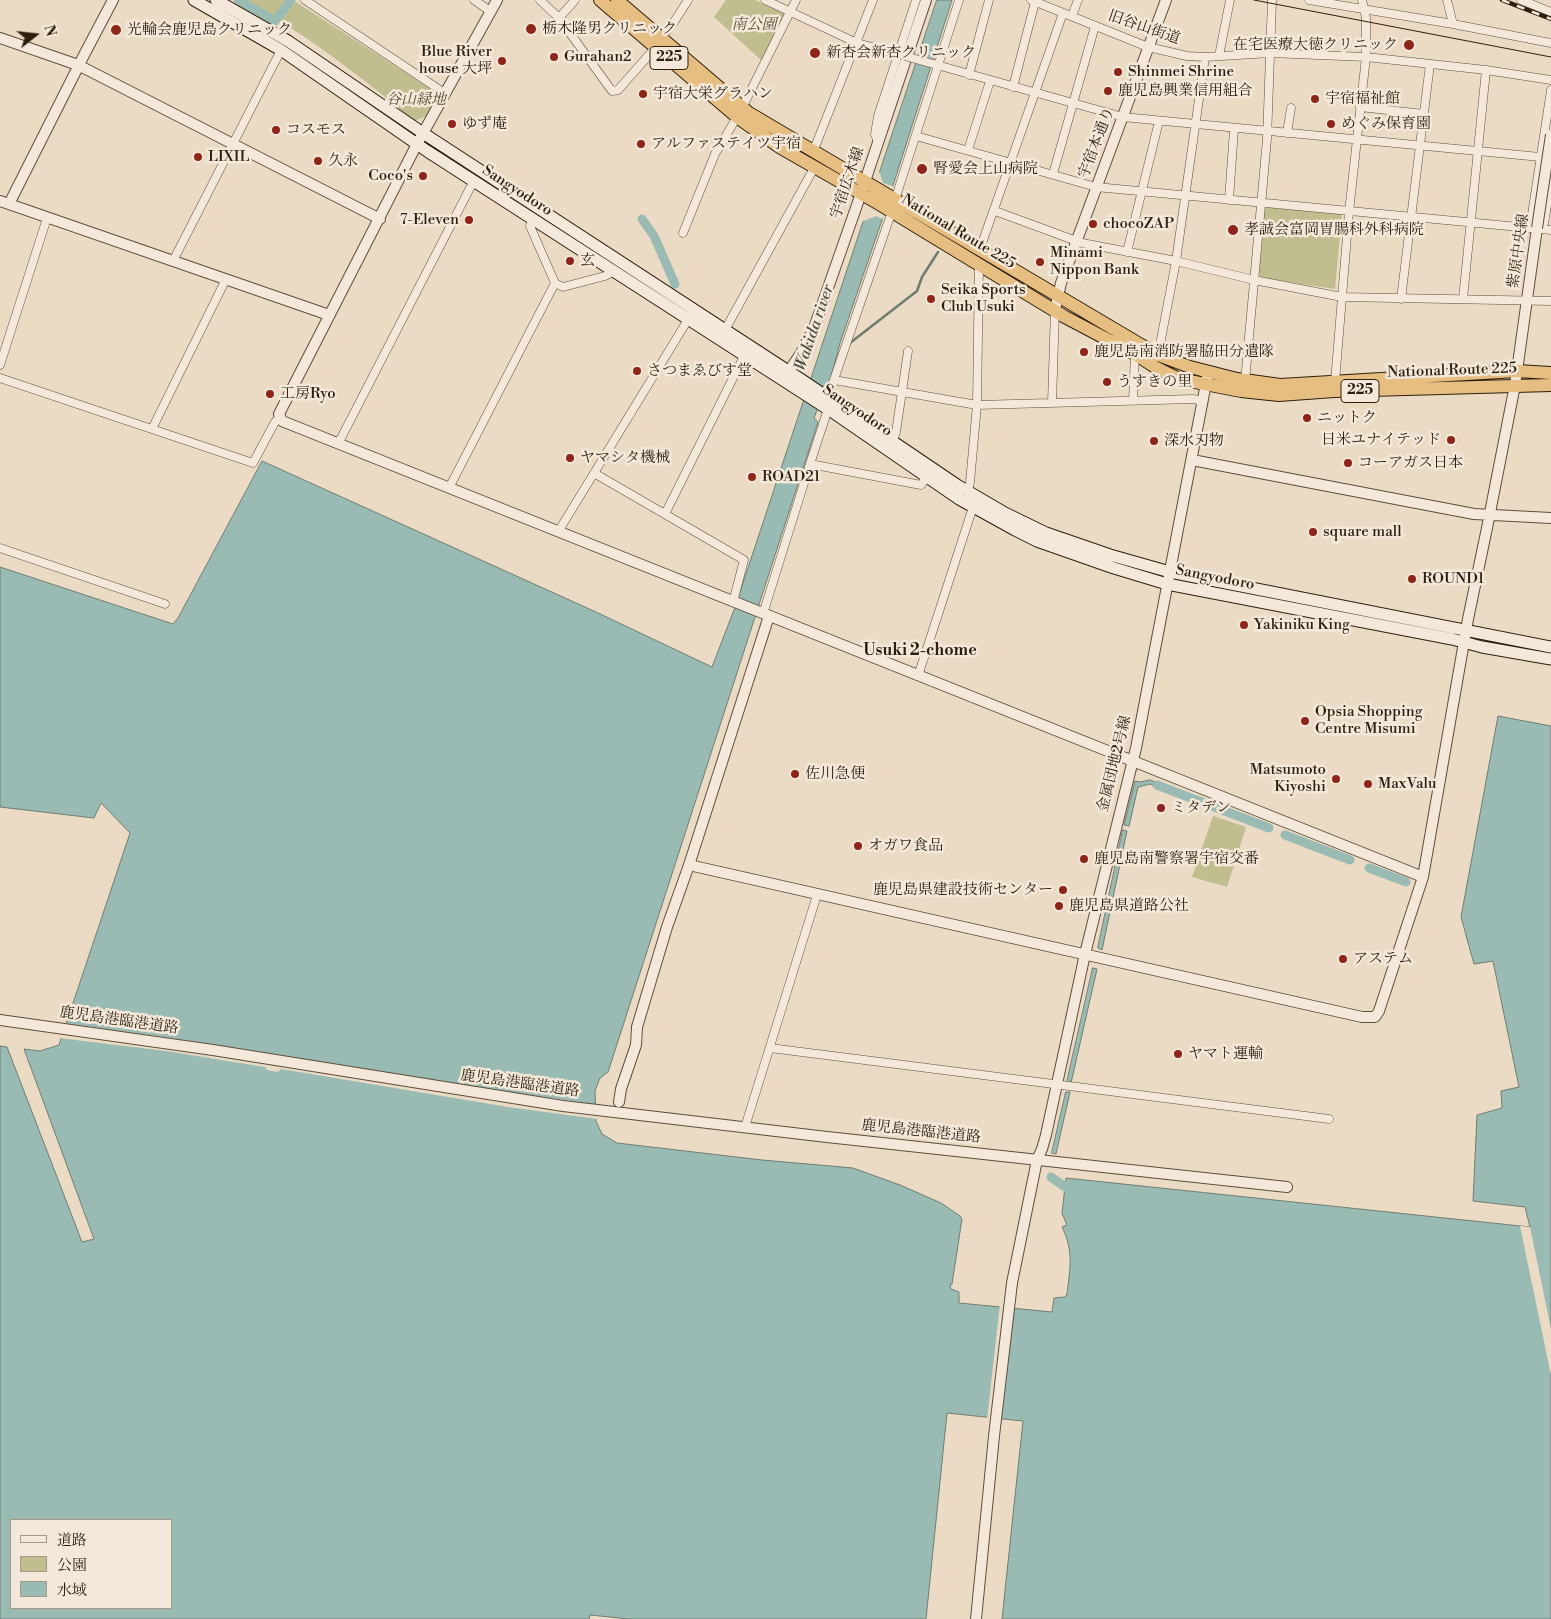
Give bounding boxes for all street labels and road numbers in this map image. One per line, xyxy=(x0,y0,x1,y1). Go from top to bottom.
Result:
street label: 旧谷山街道 xyxy=(1106,7,1182,49)
road number: 225 xyxy=(650,46,688,70)
street label: 宇宿本通り xyxy=(1075,105,1119,181)
street label: 宇宿広木線 xyxy=(827,145,869,221)
street label: Sangyodoro xyxy=(479,162,555,220)
street label: National Route 225 xyxy=(898,191,1018,273)
street label: 紫原中央線 xyxy=(1505,213,1533,289)
street label: National Route 225 xyxy=(1387,360,1517,382)
road number: 225 xyxy=(1341,380,1379,402)
street label: Sangyodoro xyxy=(819,381,895,441)
street label: Sangyodoro xyxy=(1174,562,1256,594)
street label: 金属団地2号線 xyxy=(1094,714,1136,814)
street label: 鹿児島港臨港道路 xyxy=(58,1004,180,1038)
street label: 鹿児島港臨港道路 xyxy=(459,1067,581,1101)
street label: 鹿児島港臨港道路 xyxy=(860,1117,982,1147)

